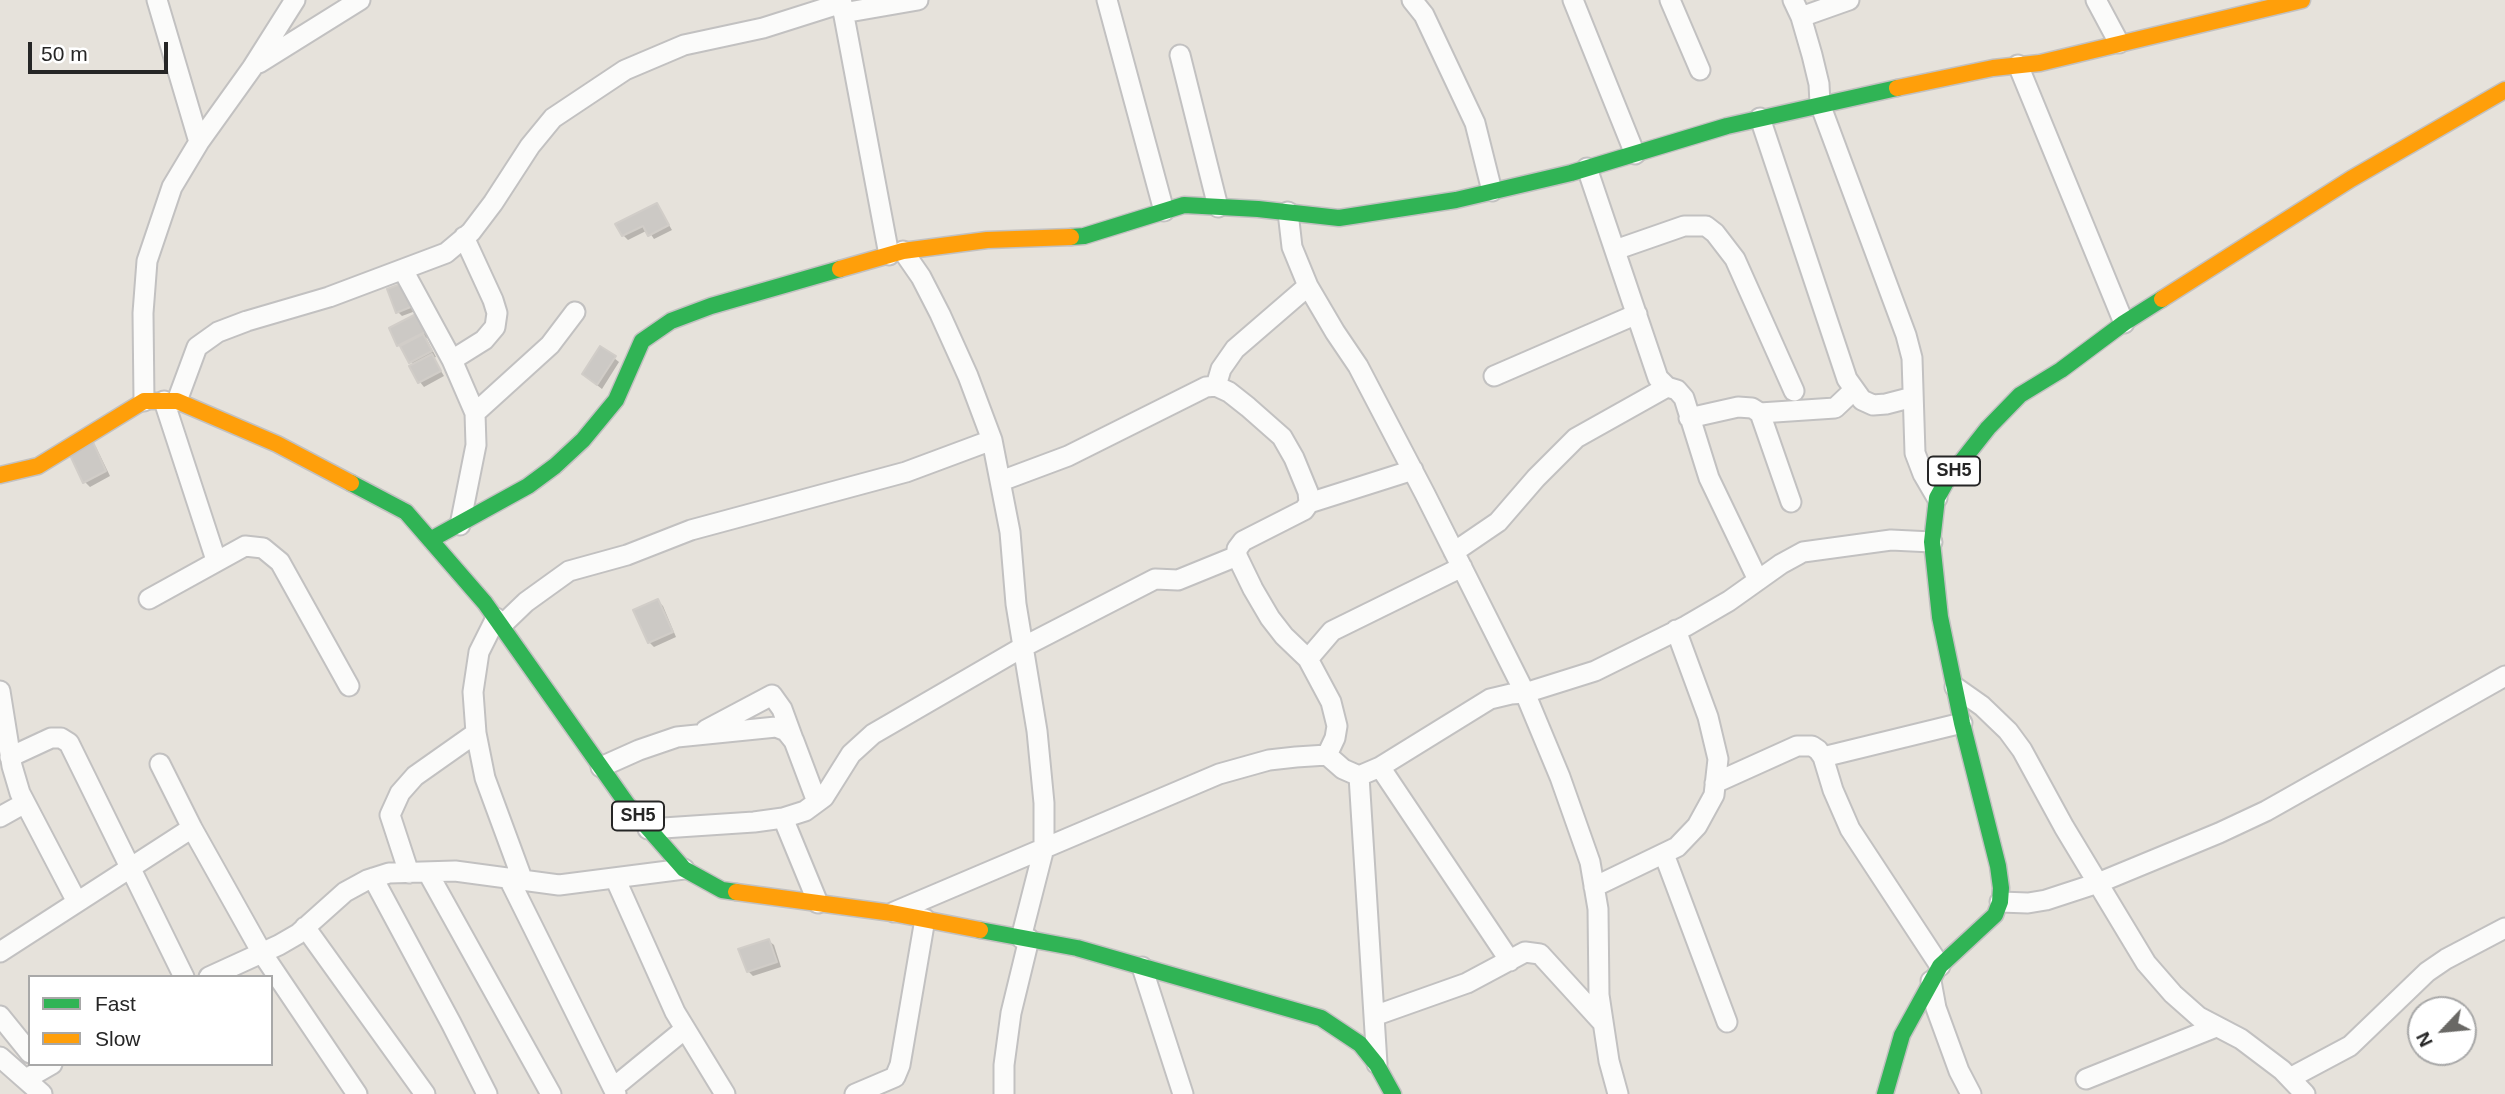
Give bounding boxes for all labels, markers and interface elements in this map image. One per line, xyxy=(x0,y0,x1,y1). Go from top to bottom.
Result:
scale bar xyxy=(32,28,172,72)
text: 50 m xyxy=(41,42,88,65)
road number: SH5 xyxy=(1928,457,1980,486)
road number: SH5 xyxy=(612,802,664,830)
legend xyxy=(28,975,273,1066)
text: Fast xyxy=(95,992,136,1015)
north arrow xyxy=(2407,996,2477,1066)
text: Slow xyxy=(95,1027,141,1050)
text: N xyxy=(2412,1029,2437,1050)

